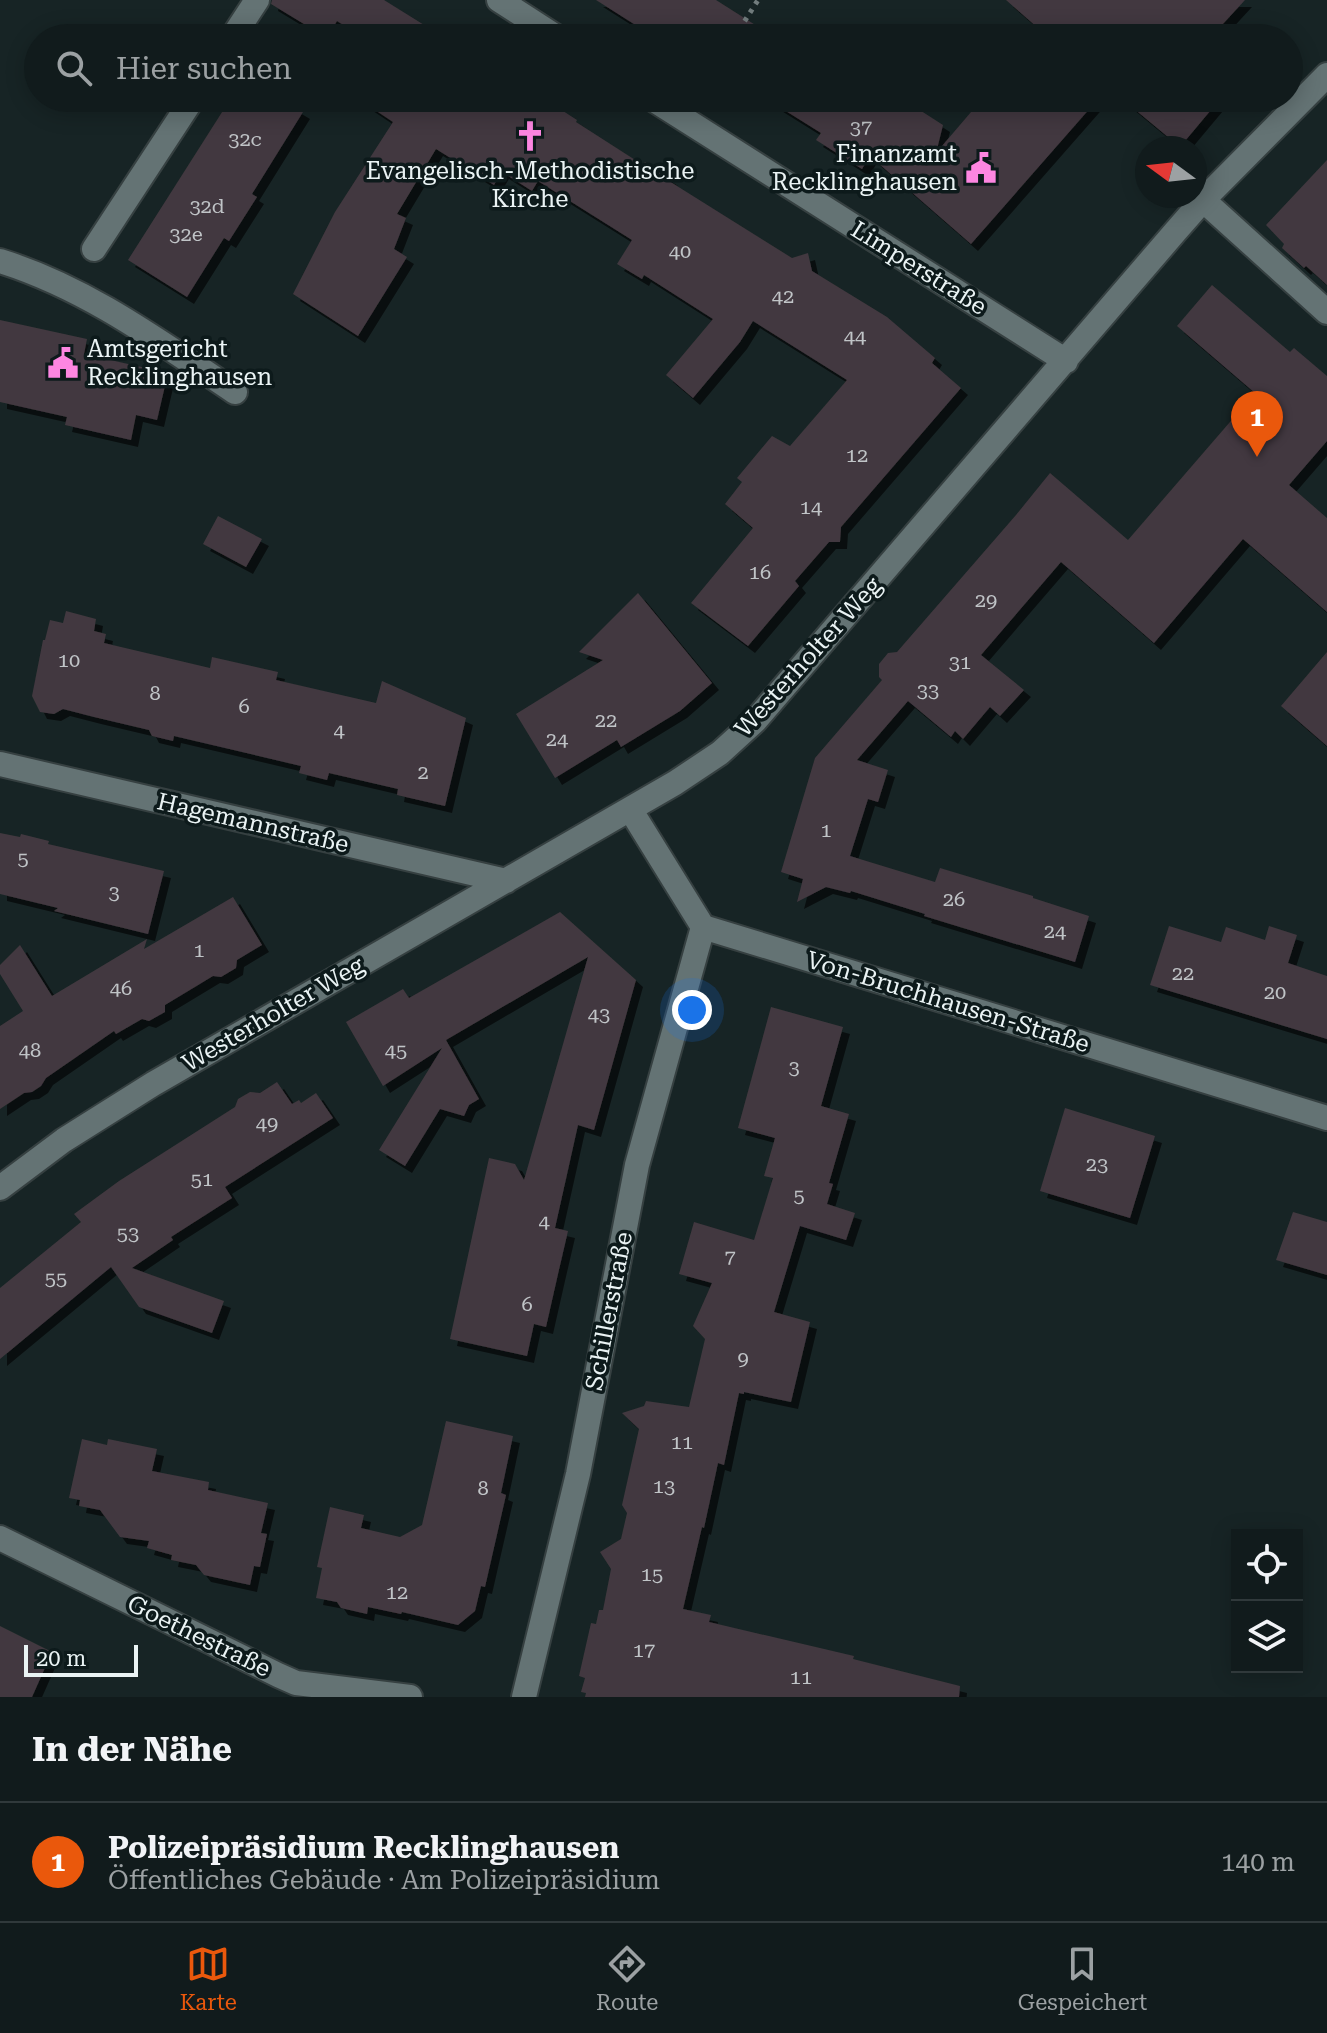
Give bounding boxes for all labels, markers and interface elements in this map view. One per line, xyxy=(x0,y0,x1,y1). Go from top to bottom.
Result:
search box xyxy=(24,24,1303,112)
icon: search xyxy=(52,46,96,90)
text: Hier suchen xyxy=(116,51,292,86)
house number: 37 xyxy=(850,115,872,139)
church icon: Evangelisch-Methodistische Kirche xyxy=(513,119,547,153)
house number: 32c xyxy=(228,127,262,151)
north arrow xyxy=(1135,136,1207,208)
place label: Finanzamt Recklinghausen xyxy=(772,140,957,196)
public building icon: Finanzamt Recklinghausen xyxy=(964,151,998,185)
place label: Evangelisch-Methodistische Kirche xyxy=(366,157,694,213)
house number: 32d xyxy=(189,194,225,218)
street label: Limperstraße xyxy=(846,215,992,321)
house number: 32e xyxy=(169,222,203,246)
house number: 40 xyxy=(669,239,691,263)
house number: 42 xyxy=(772,284,794,308)
house number: 44 xyxy=(844,324,867,348)
place label: Amtsgericht Recklinghausen xyxy=(87,335,272,391)
public building icon: Amtsgericht Recklinghausen xyxy=(46,346,80,380)
pin: 1 xyxy=(1231,391,1283,457)
house number: 12 xyxy=(846,443,868,467)
house number: 14 xyxy=(800,495,823,519)
house number: 16 xyxy=(749,560,771,584)
street label: Westerholter Weg xyxy=(729,571,887,743)
house number: 29 xyxy=(975,588,997,612)
house number: 10 xyxy=(58,648,80,672)
house number: 31 xyxy=(949,650,971,674)
house number: 33 xyxy=(917,678,939,702)
house number: 8 xyxy=(149,681,161,705)
house number: 6 xyxy=(238,694,250,718)
house number: 22 xyxy=(595,708,617,732)
house number: 4 xyxy=(333,718,345,742)
house number: 24 xyxy=(546,727,569,751)
house number: 2 xyxy=(417,760,429,784)
street label: Hagemannstraße xyxy=(154,787,352,859)
house number: 1 xyxy=(820,818,832,842)
house number: 5 xyxy=(17,846,29,870)
house number: 3 xyxy=(108,880,120,904)
house number: 26 xyxy=(943,887,965,911)
house number: 24 xyxy=(1044,919,1067,943)
house number: 1 xyxy=(193,938,205,962)
street label: Von-Bruchhausen-Straße xyxy=(803,946,1093,1058)
street label: Westerholter Weg xyxy=(177,950,369,1077)
house number: 22 xyxy=(1172,961,1194,985)
house number: 46 xyxy=(110,976,132,1000)
house number: 20 xyxy=(1264,980,1286,1004)
your location xyxy=(672,990,712,1030)
house number: 43 xyxy=(588,1002,610,1026)
house number: 48 xyxy=(19,1038,41,1062)
house number: 45 xyxy=(385,1038,407,1062)
house number: 3 xyxy=(788,1055,800,1079)
house number: 49 xyxy=(256,1111,278,1135)
house number: 23 xyxy=(1086,1152,1108,1176)
house number: 51 xyxy=(191,1167,213,1191)
house number: 5 xyxy=(793,1183,805,1207)
house number: 4 xyxy=(538,1209,550,1233)
house number: 53 xyxy=(117,1221,139,1245)
street label: Schillerstraße xyxy=(580,1229,638,1393)
house number: 7 xyxy=(724,1245,736,1269)
house number: 55 xyxy=(45,1266,67,1290)
house number: 6 xyxy=(521,1292,533,1316)
house number: 9 xyxy=(737,1346,749,1370)
house number: 11 xyxy=(671,1430,693,1454)
house number: 13 xyxy=(653,1474,675,1498)
house number: 8 xyxy=(477,1476,489,1500)
map controls xyxy=(1231,1529,1303,1673)
button: locate xyxy=(1231,1529,1303,1601)
house number: 15 xyxy=(641,1562,663,1586)
house number: 12 xyxy=(386,1580,408,1604)
street label: Goethestraße xyxy=(123,1589,275,1683)
button: layers xyxy=(1231,1601,1303,1673)
house number: 17 xyxy=(633,1638,655,1662)
scale bar xyxy=(24,1641,138,1677)
text: 20 m xyxy=(36,1646,86,1671)
house number: 11 xyxy=(790,1665,812,1689)
text: In der Nähe xyxy=(32,1729,232,1769)
text: Polizeipräsidium Recklinghausen xyxy=(108,1830,619,1865)
text: 1 xyxy=(51,1847,65,1877)
text: 140 m xyxy=(1221,1847,1295,1877)
text: Öffentliches Gebäude · Am Polizeipräsidium xyxy=(108,1865,660,1895)
tab: Karte xyxy=(180,1942,237,2015)
tab: Route xyxy=(596,1942,658,2015)
tab: Gespeichert xyxy=(1018,1942,1147,2015)

